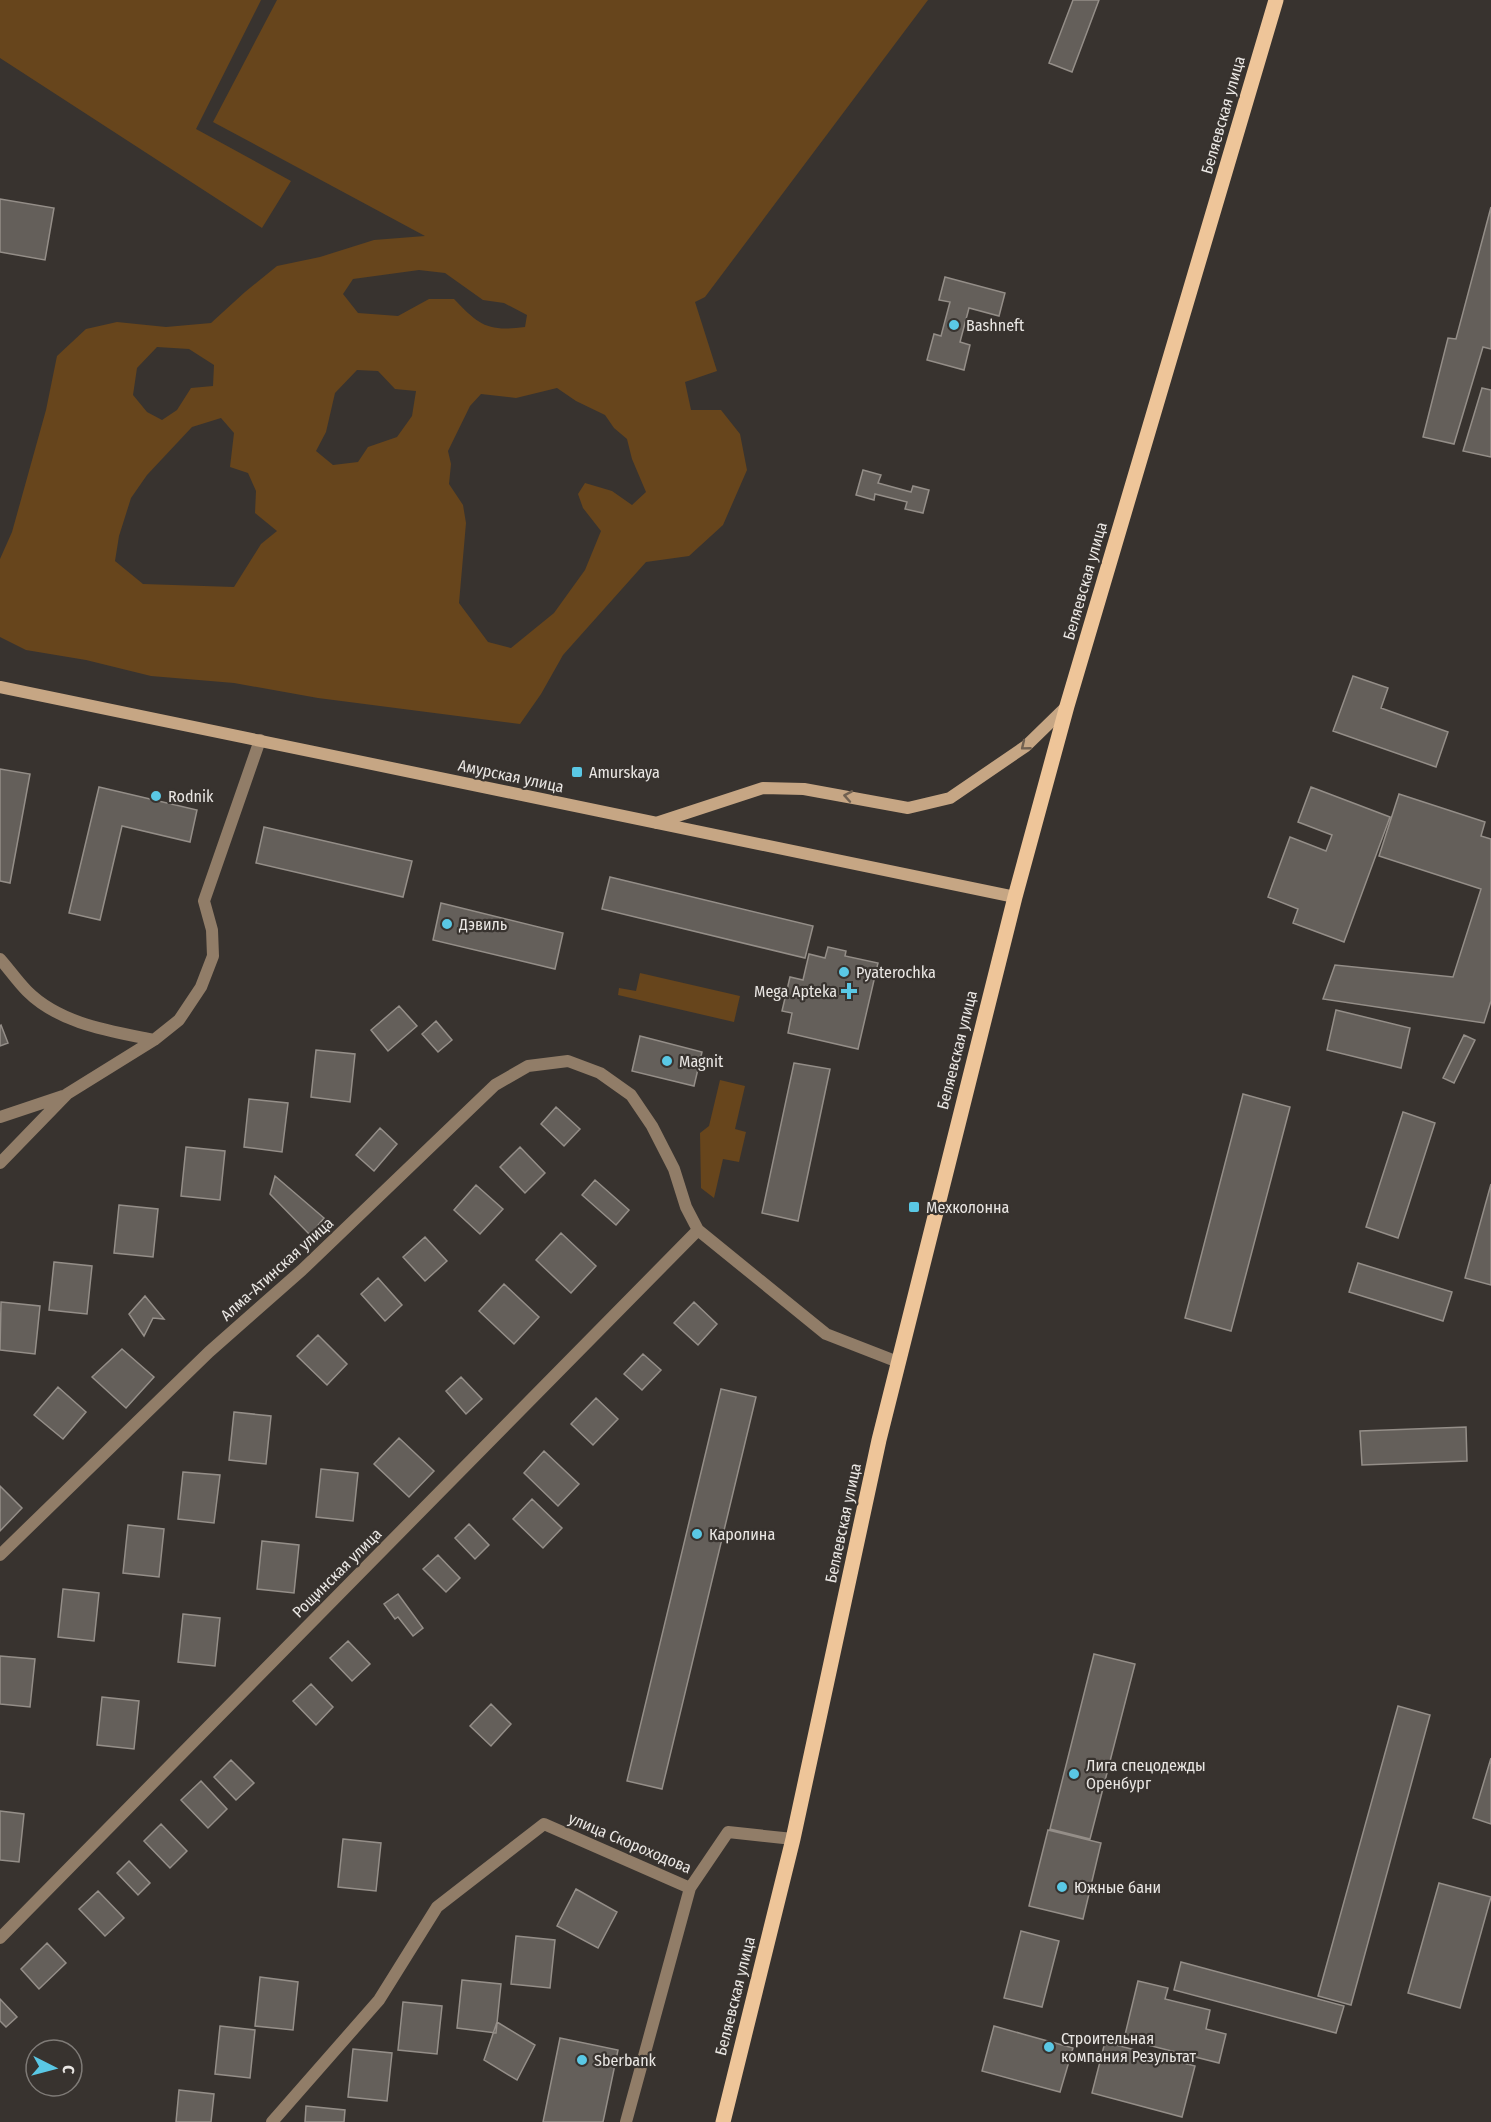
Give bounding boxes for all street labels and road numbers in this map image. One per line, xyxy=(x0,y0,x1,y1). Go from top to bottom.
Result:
street label: Беляевская улица xyxy=(1197,54,1249,176)
street label: Беляевская улица xyxy=(1059,520,1111,642)
street label: Амурская улица xyxy=(456,756,566,796)
street label: Беляевская улица xyxy=(933,988,981,1111)
street label: Алма-Атинская улица xyxy=(217,1213,337,1325)
street label: Беляевская улица xyxy=(821,1461,865,1585)
street label: Рощинская улица xyxy=(288,1524,386,1622)
street label: улица Скороходова xyxy=(566,1809,694,1878)
street label: Беляевская улица xyxy=(711,1934,759,2057)

